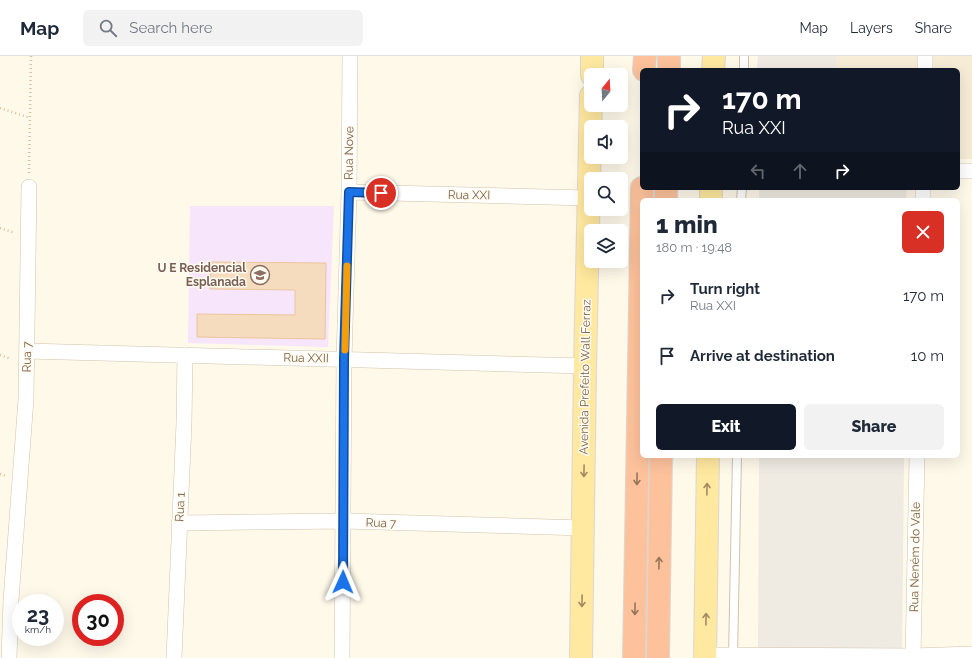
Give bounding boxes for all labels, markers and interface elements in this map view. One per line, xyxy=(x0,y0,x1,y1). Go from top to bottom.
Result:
search box xyxy=(83,10,363,46)
text: Map xyxy=(20,17,59,39)
icon: search xyxy=(97,17,119,39)
text: Search here xyxy=(129,19,213,37)
text: Map xyxy=(800,20,828,36)
text: Layers xyxy=(850,20,893,36)
text: Share xyxy=(915,20,952,36)
north arrow xyxy=(584,68,628,112)
map controls xyxy=(584,68,628,268)
text: 170 m xyxy=(722,83,802,116)
icon: right xyxy=(656,84,708,136)
text: Rua XXI xyxy=(722,117,786,138)
button: sound xyxy=(584,120,628,164)
street label: Rua Nove xyxy=(342,126,356,180)
icon: left xyxy=(747,160,769,182)
icon: ahead xyxy=(789,160,811,182)
icon: right xyxy=(831,160,853,182)
button: search xyxy=(584,172,628,216)
pin xyxy=(364,176,398,210)
icon: arrive xyxy=(370,182,392,204)
street label: Rua XXI xyxy=(448,188,490,202)
text: 1 min xyxy=(656,210,718,239)
button: close xyxy=(902,211,944,253)
button: layers xyxy=(584,224,628,268)
text: 180 m · 19:48 xyxy=(656,240,732,255)
place label: U E Residencial Esplanada xyxy=(157,261,246,289)
school or university icon: U E Residencial Esplanada xyxy=(249,264,271,286)
text: Turn right xyxy=(690,280,760,298)
icon: right xyxy=(656,285,678,307)
text: 170 m xyxy=(903,287,944,305)
text: Rua XXI xyxy=(690,298,736,313)
street label: Avenida Prefeito Wall Ferraz xyxy=(577,299,593,455)
street label: Rua 7 xyxy=(20,341,34,373)
icon: arrive xyxy=(656,345,678,367)
text: Arrive at destination xyxy=(690,347,835,365)
text: 10 m xyxy=(911,347,944,365)
street label: Rua XXII xyxy=(283,351,329,365)
button: Exit xyxy=(656,404,796,450)
button: Share xyxy=(804,404,944,450)
one-way arrow xyxy=(580,464,587,477)
one-way arrow xyxy=(633,472,641,485)
one-way arrow xyxy=(703,483,711,496)
street label: Rua 1 xyxy=(172,492,188,522)
street label: Rua Neném do Vale xyxy=(907,502,923,612)
street label: Rua 7 xyxy=(365,515,397,531)
one-way arrow xyxy=(655,557,663,570)
position arrow xyxy=(322,561,364,603)
speed limit sign: 30 xyxy=(72,594,124,646)
one-way arrow xyxy=(578,594,586,607)
one-way arrow xyxy=(631,602,639,615)
text: 23 xyxy=(27,603,49,627)
one-way arrow xyxy=(702,613,710,626)
text: km/h xyxy=(25,624,51,635)

